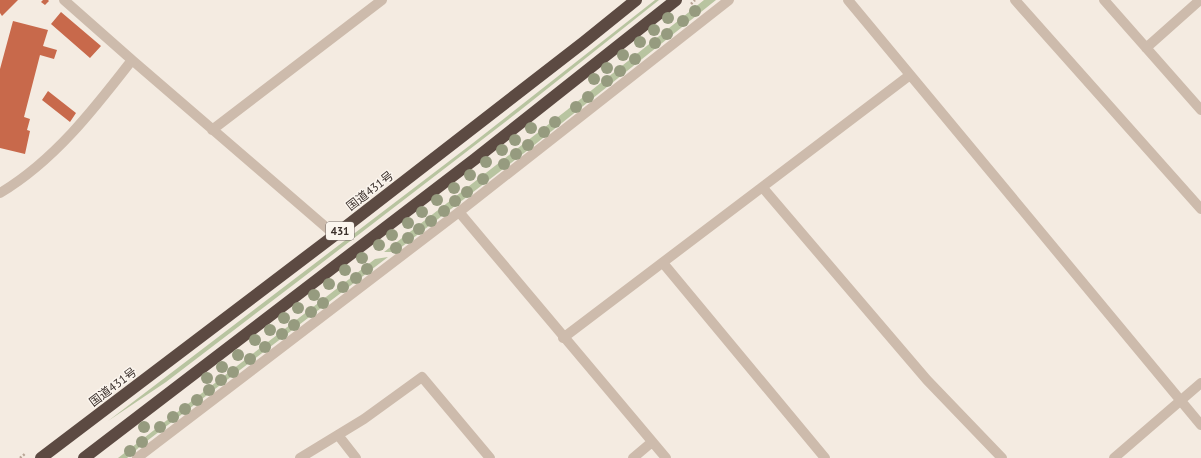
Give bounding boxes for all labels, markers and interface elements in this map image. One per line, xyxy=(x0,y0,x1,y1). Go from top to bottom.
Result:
street label: 国道431号 xyxy=(343,168,396,214)
road number: 431 xyxy=(326,222,354,240)
street label: 国道431号 xyxy=(86,364,139,409)

